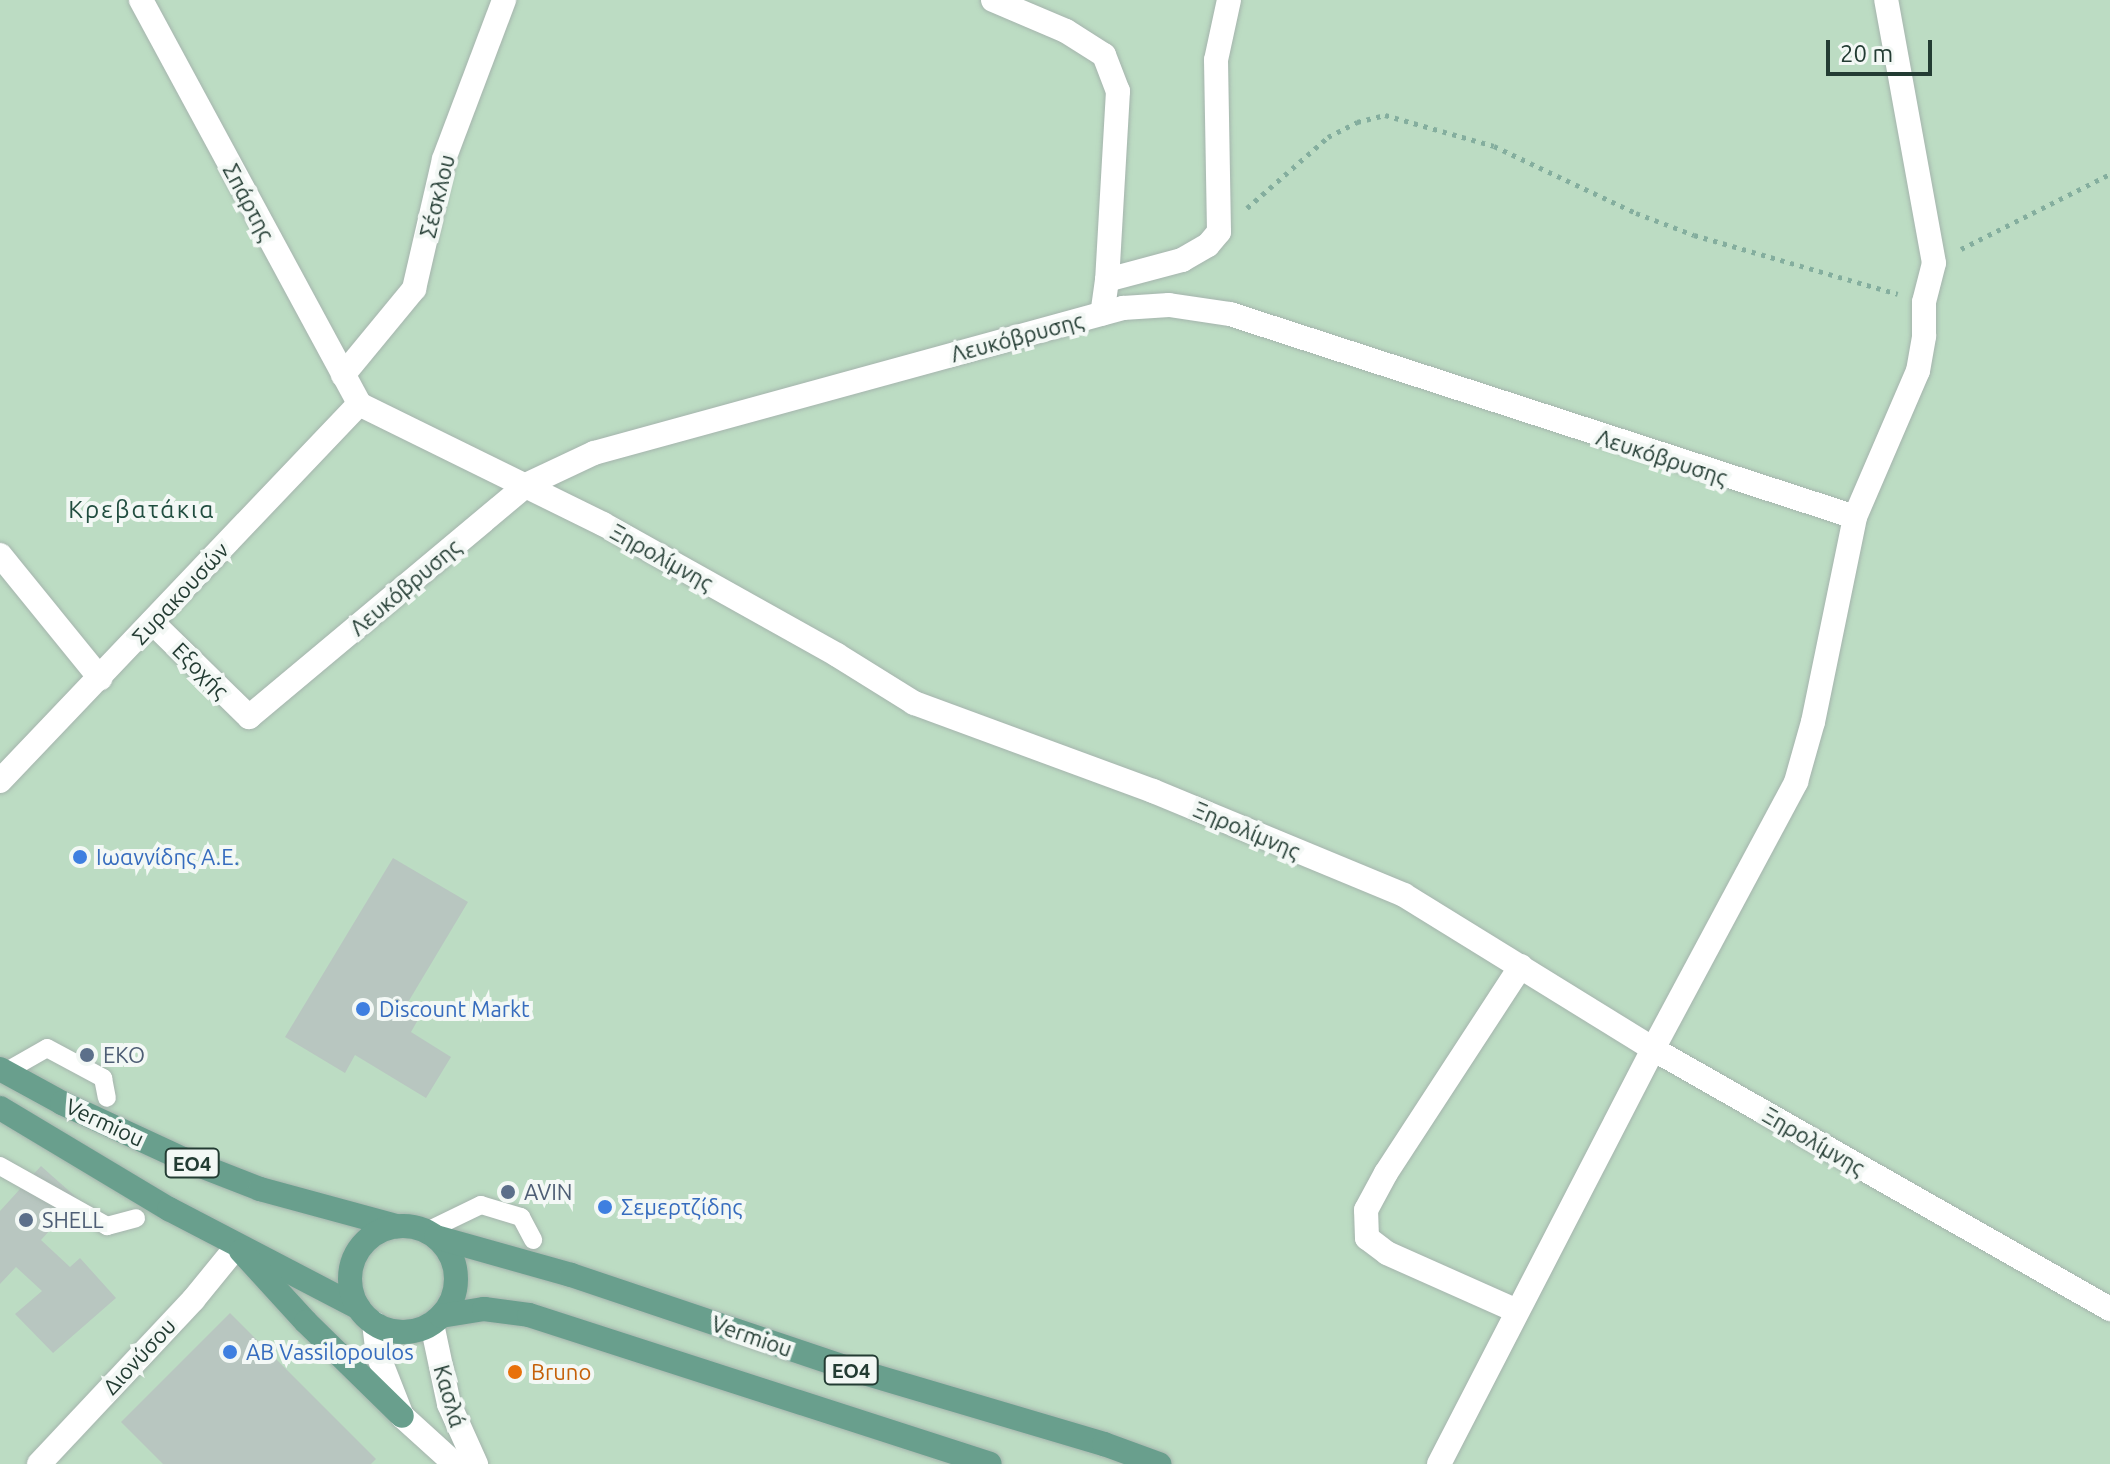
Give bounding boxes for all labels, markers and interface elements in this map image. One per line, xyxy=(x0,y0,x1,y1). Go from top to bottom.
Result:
scale bar xyxy=(1830,24,1936,74)
text: 20 m xyxy=(1840,40,1893,67)
street label: Σέσκλου xyxy=(414,152,460,240)
street label: Σπάρτης xyxy=(218,159,280,245)
street label: Λευκόβρυσης xyxy=(948,307,1086,367)
street label: Λευκόβρυσης xyxy=(1593,423,1731,491)
district label: Κρεβατάκια xyxy=(68,496,216,524)
street label: Ξηρολίμνης xyxy=(606,518,718,596)
street label: Λευκόβρυσης xyxy=(344,533,466,641)
street label: Συρακουσών xyxy=(126,537,234,649)
street label: Εξοχής xyxy=(167,636,235,704)
street label: Ξηρολίμνης xyxy=(1190,796,1304,864)
place label: Ιωαννίδης Α.Ε. xyxy=(96,844,239,870)
marker: Ιωαννίδης Α.Ε. xyxy=(71,848,89,866)
place label: Discount Markt xyxy=(379,996,530,1022)
marker: Discount Markt xyxy=(354,1000,372,1018)
place label: EKO xyxy=(103,1042,145,1068)
marker: EKO xyxy=(78,1046,96,1064)
street label: Vermiou xyxy=(62,1092,148,1152)
street label: Ξηρολίμνης xyxy=(1758,1101,1870,1181)
road number: ΕΟ4 xyxy=(164,1147,220,1179)
place label: AVIN xyxy=(524,1179,572,1205)
marker: AVIN xyxy=(499,1183,517,1201)
place label: Σεμερτζίδης xyxy=(621,1194,742,1220)
marker: Σεμερτζίδης xyxy=(596,1198,614,1216)
place label: SHELL xyxy=(42,1207,104,1233)
marker: SHELL xyxy=(17,1211,35,1229)
street label: Vermiou xyxy=(708,1310,796,1362)
street label: Διονύσου xyxy=(97,1312,181,1400)
place label: AB Vassilopoulos xyxy=(246,1339,414,1365)
marker: AB Vassilopoulos xyxy=(221,1343,239,1361)
road number: ΕΟ4 xyxy=(823,1354,879,1386)
place label: Bruno xyxy=(531,1359,591,1385)
street label: Κασλά xyxy=(429,1362,471,1430)
marker: Bruno xyxy=(506,1363,524,1381)

